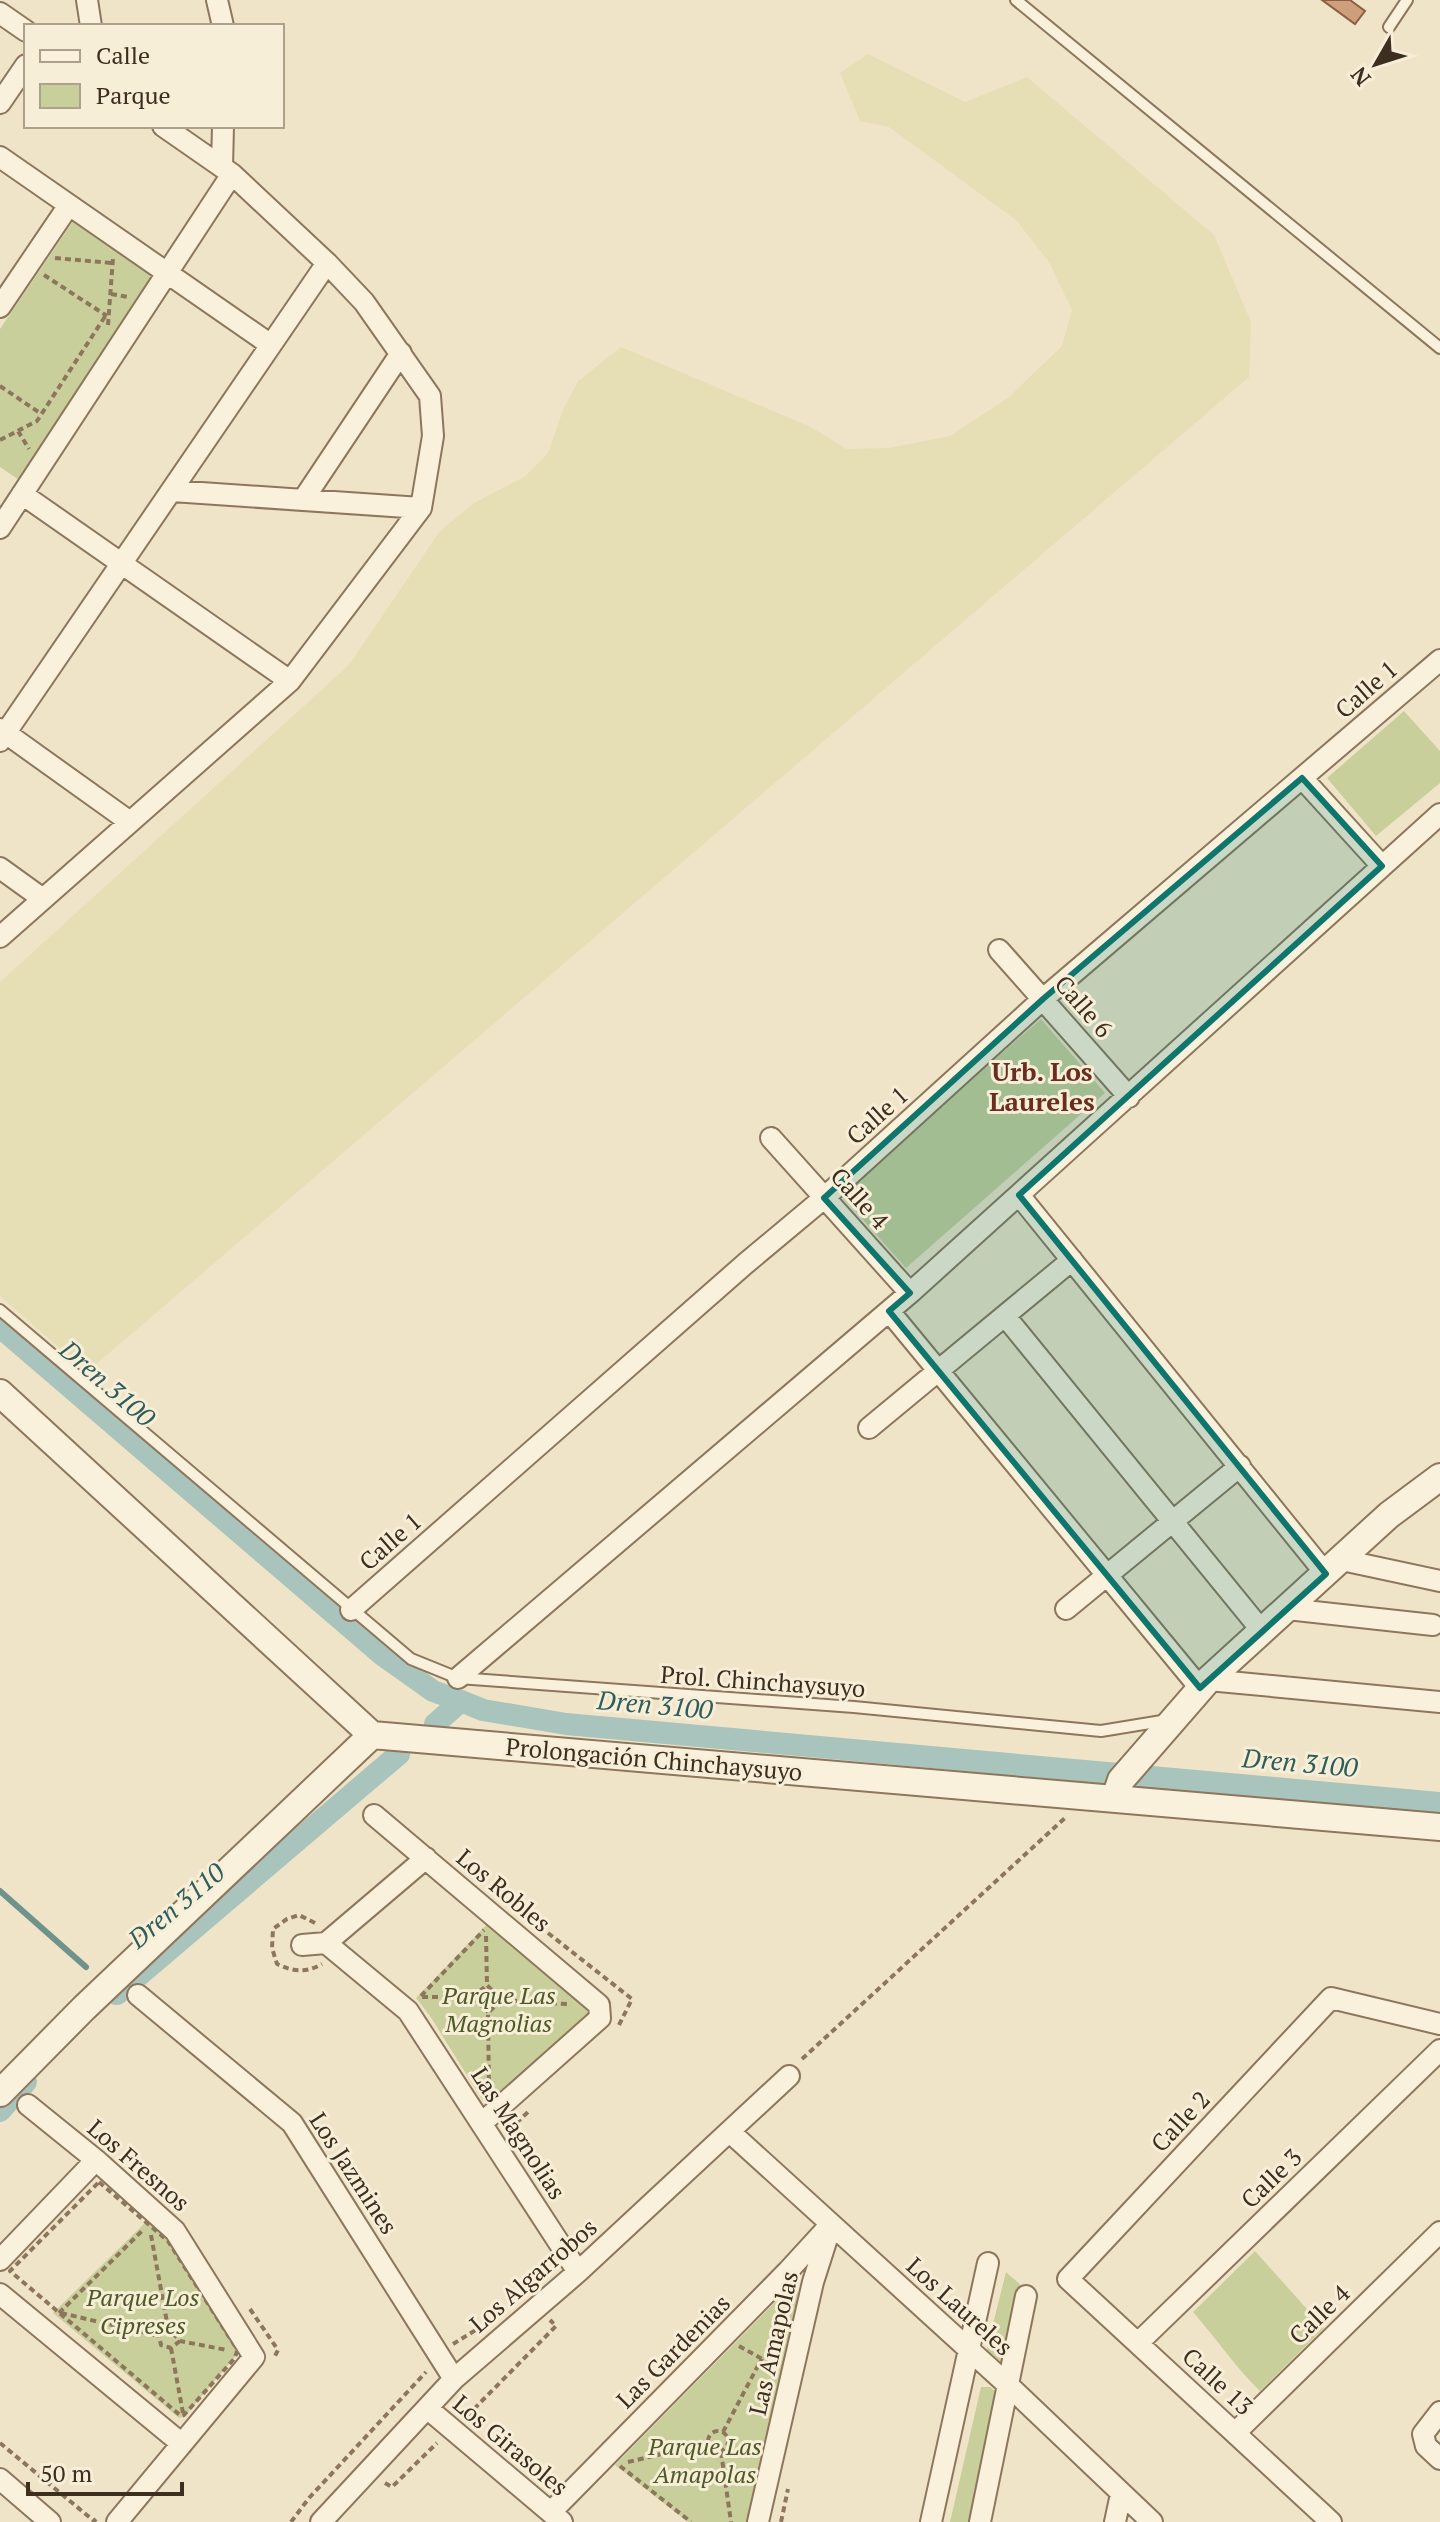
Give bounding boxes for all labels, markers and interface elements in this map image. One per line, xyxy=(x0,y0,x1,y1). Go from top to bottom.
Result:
legend xyxy=(24,24,284,128)
north arrow xyxy=(1336,24,1416,104)
text: Calle xyxy=(96,39,150,71)
text: N xyxy=(1343,61,1377,93)
text: Parque xyxy=(96,79,171,111)
street label: Calle 1 xyxy=(1328,653,1404,725)
street label: Calle 6 xyxy=(1048,968,1120,1044)
district label: Urb. Los Laureles xyxy=(989,1054,1095,1118)
street label: Calle 1 xyxy=(839,1079,915,1151)
street label: Calle 4 xyxy=(824,1160,896,1236)
water label: Dren 3100 xyxy=(52,1332,163,1434)
street label: Calle 1 xyxy=(352,1505,428,1577)
street label: Prol. Chinchaysuyo xyxy=(660,1658,866,1704)
water label: Dren 3100 xyxy=(595,1682,714,1726)
street label: Prolongación Chinchaysuyo xyxy=(504,1730,804,1788)
water label: Dren 3100 xyxy=(1240,1740,1359,1784)
street label: Los Robles xyxy=(450,1841,558,1939)
water label: Dren 3110 xyxy=(120,1855,232,1956)
park label: Parque Las Magnolias xyxy=(441,1979,556,2039)
street label: Las Magnolias xyxy=(464,2061,574,2205)
street label: Calle 2 xyxy=(1143,2083,1217,2159)
street label: Los Jazmines xyxy=(303,2106,405,2240)
street label: Los Fresnos xyxy=(81,2112,197,2218)
street label: Calle 3 xyxy=(1234,2141,1308,2215)
street label: Los Algarrobos xyxy=(462,2211,604,2339)
street label: Los Laureles xyxy=(900,2250,1020,2362)
street label: Las Amapolas xyxy=(741,2268,805,2418)
street label: Calle 4 xyxy=(1282,2277,1356,2351)
park label: Parque Los Cipreses xyxy=(85,2281,200,2341)
street label: Las Gardenias xyxy=(609,2287,737,2415)
street label: Calle 13 xyxy=(1176,2340,1260,2422)
street label: Los Girasoles xyxy=(447,2387,575,2503)
park label: Parque Las Amapolas xyxy=(647,2430,762,2490)
scale bar xyxy=(28,2446,182,2496)
text: 50 m xyxy=(40,2457,92,2489)

